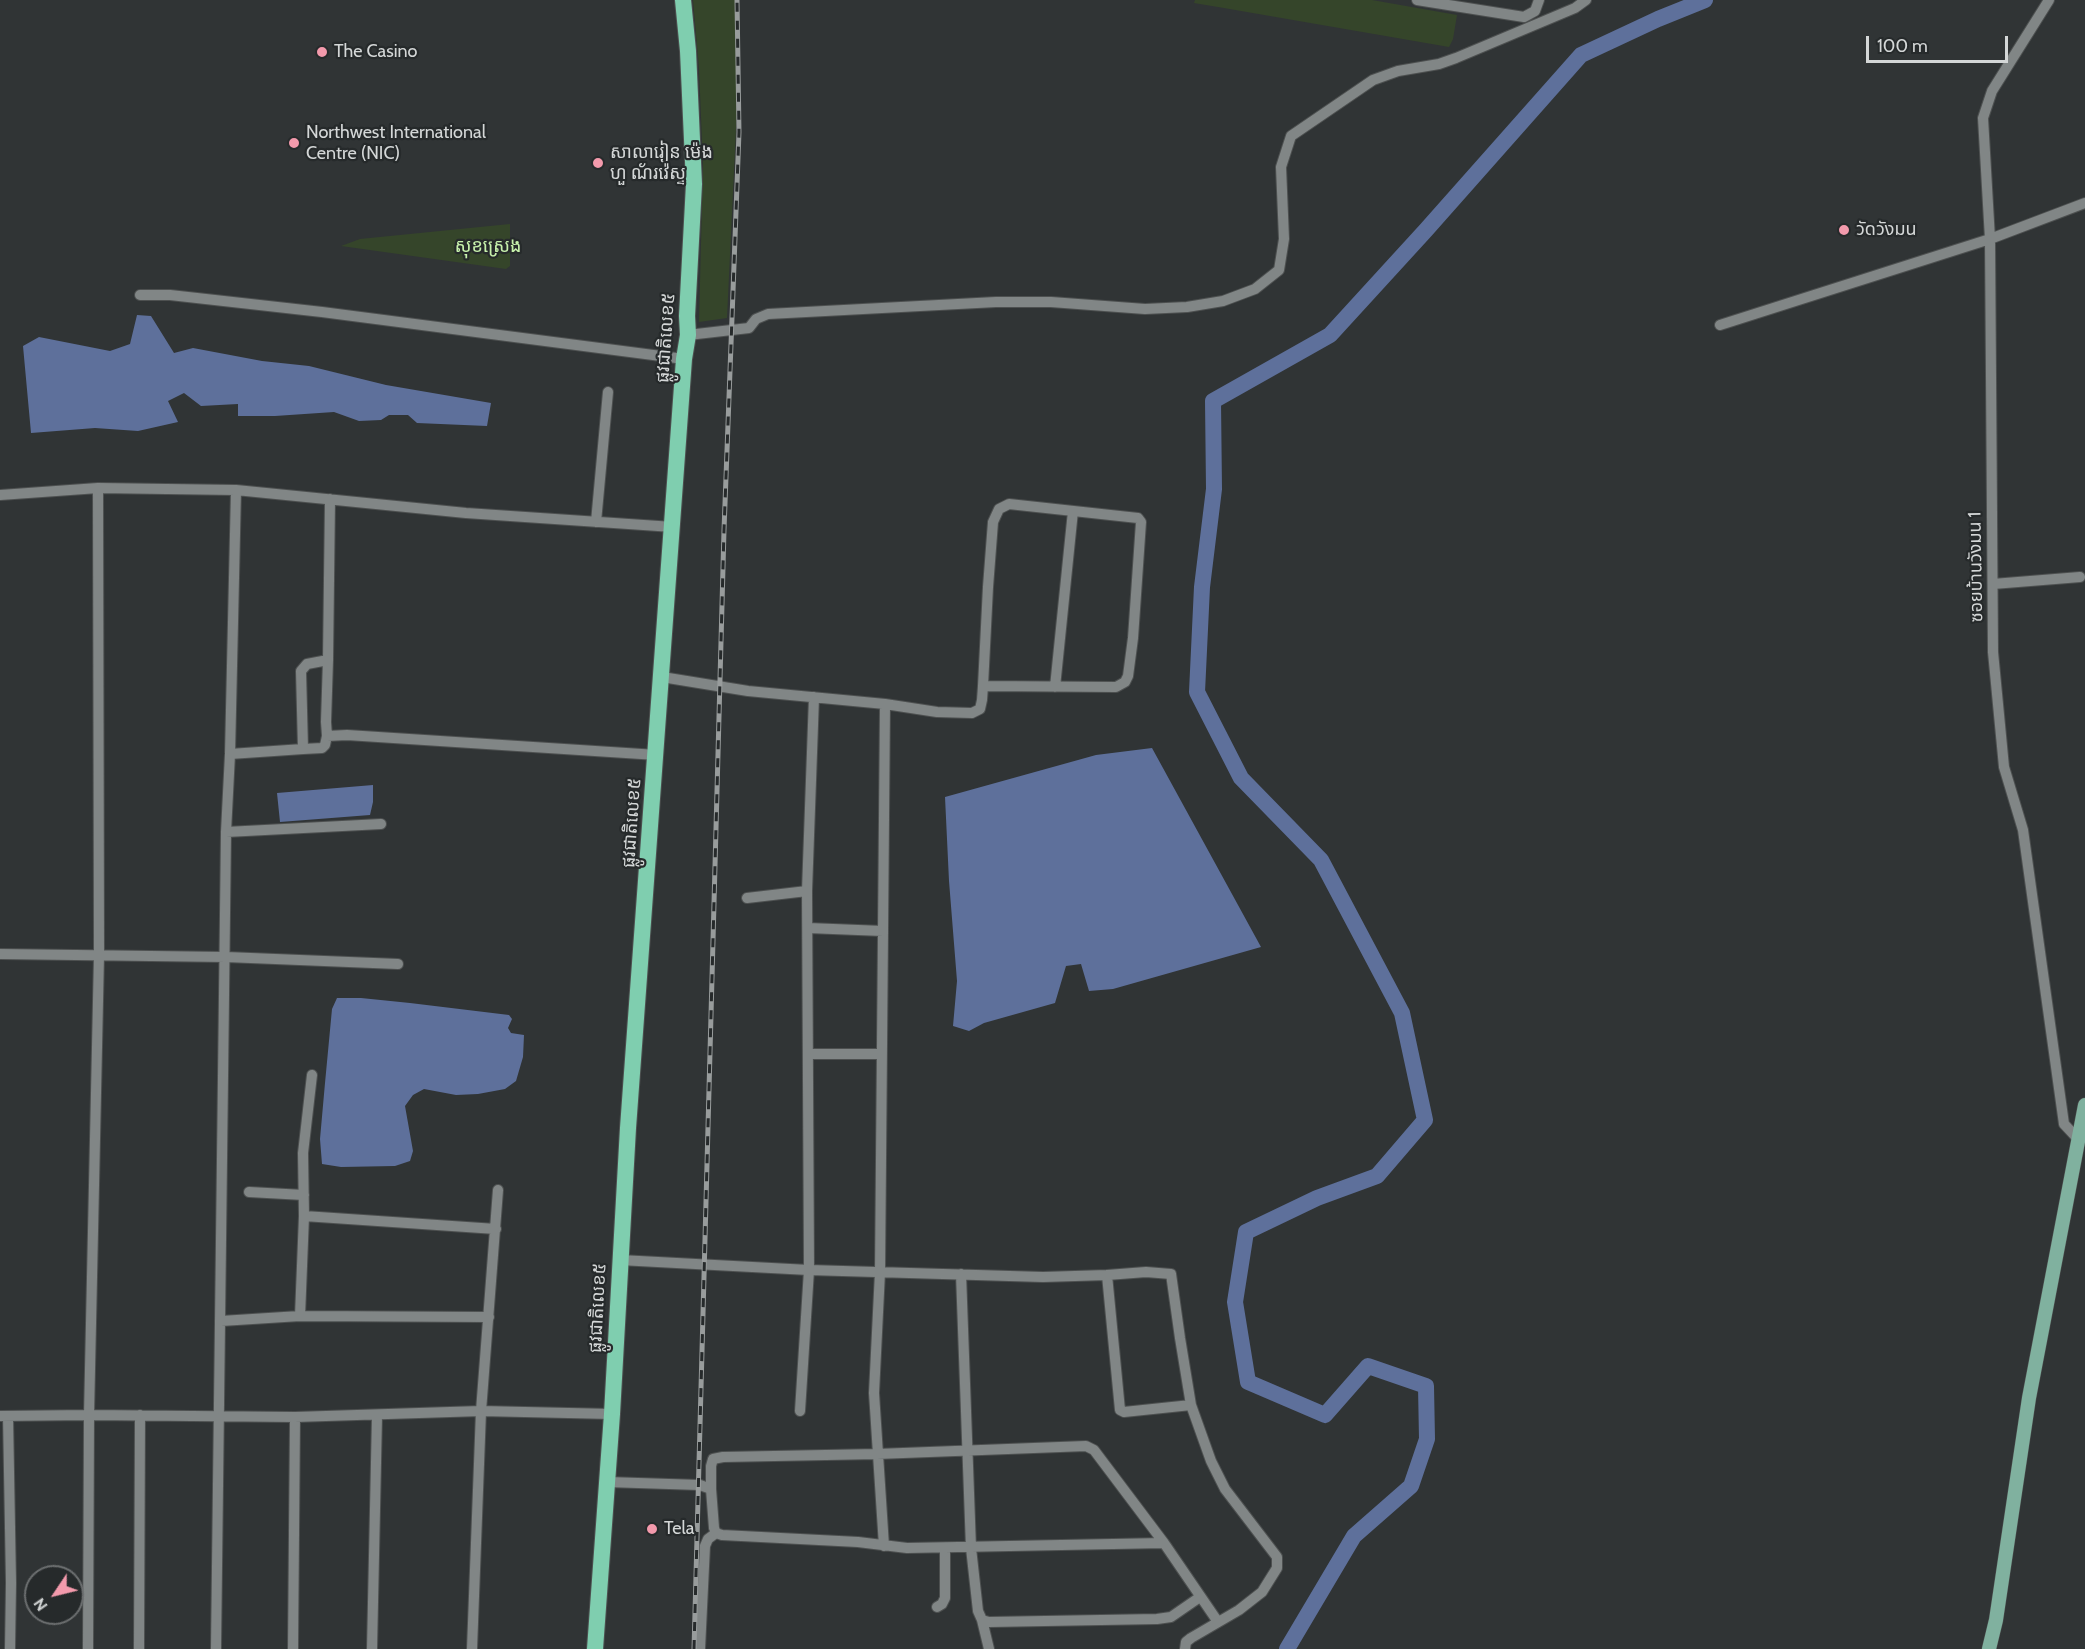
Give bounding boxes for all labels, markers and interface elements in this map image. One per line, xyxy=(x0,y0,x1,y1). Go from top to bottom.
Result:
scale bar xyxy=(1869,24,2012,62)
text: 100 m xyxy=(1877,35,1928,57)
place label: The Casino xyxy=(334,41,417,63)
marker: The Casino xyxy=(315,45,329,59)
place label: Northwest International Centre (NIC) xyxy=(306,122,486,164)
marker: Northwest International Centre (NIC) xyxy=(287,136,301,150)
place label: សាលារៀន ម៉េង ហួ ណ័រវ៉េស្ទ xyxy=(610,142,713,184)
marker: សាលារៀន ម៉េង ហួ ណ័រវ៉េស្ទ xyxy=(591,156,605,170)
place label: วัดวังมน xyxy=(1856,219,1917,241)
marker: วัดวังมน xyxy=(1837,223,1851,237)
park label: សុខស្រេង xyxy=(455,236,521,258)
street label: ផ្លូវជាតិលេខ៥ xyxy=(652,292,680,384)
street label: ซอยบ้านวังมน 1 xyxy=(1964,511,1988,623)
street label: ផ្លូវជាតិលេខ៥ xyxy=(618,777,646,869)
street label: ផ្លូវជាតិលេខ៥ xyxy=(585,1262,611,1354)
place label: Tela xyxy=(664,1518,694,1540)
marker: Tela xyxy=(645,1522,659,1536)
north arrow xyxy=(24,1565,84,1625)
text: N xyxy=(29,1594,52,1615)

